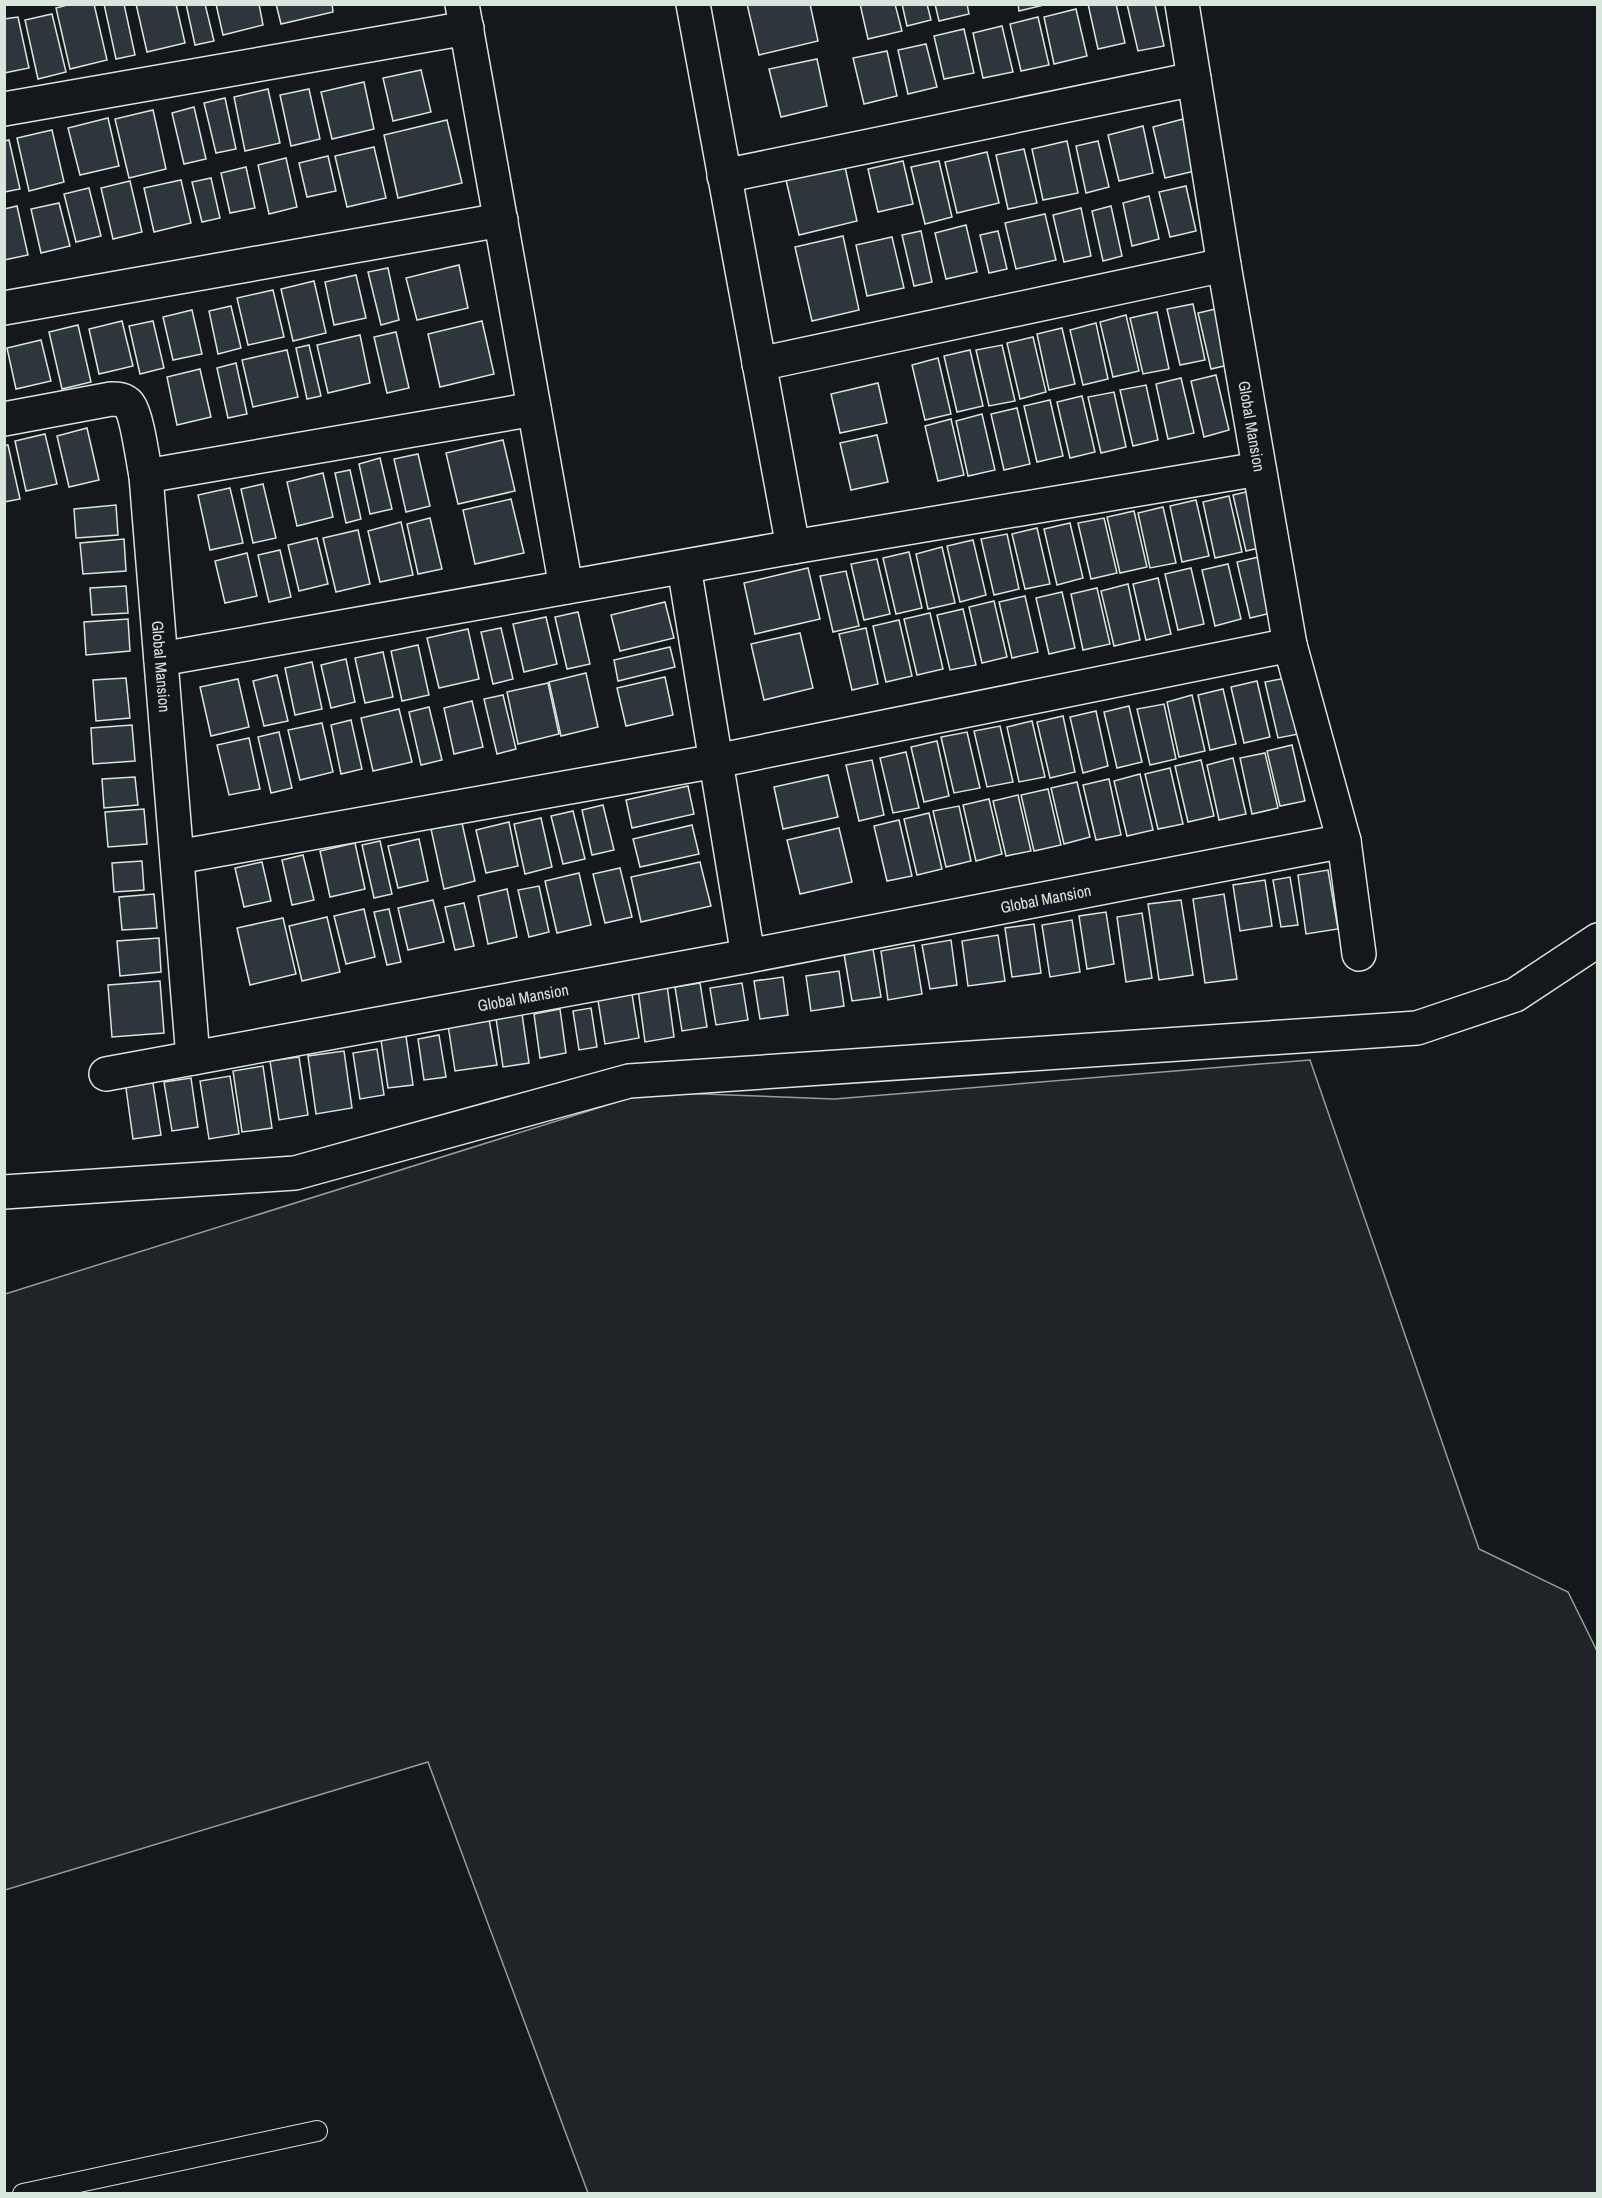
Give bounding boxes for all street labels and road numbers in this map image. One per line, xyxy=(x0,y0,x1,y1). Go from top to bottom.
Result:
street label: Global Mansion xyxy=(1233,379,1271,473)
street label: Global Mansion xyxy=(147,620,176,713)
street label: Global Mansion xyxy=(999,879,1093,918)
street label: Global Mansion xyxy=(476,978,570,1016)

